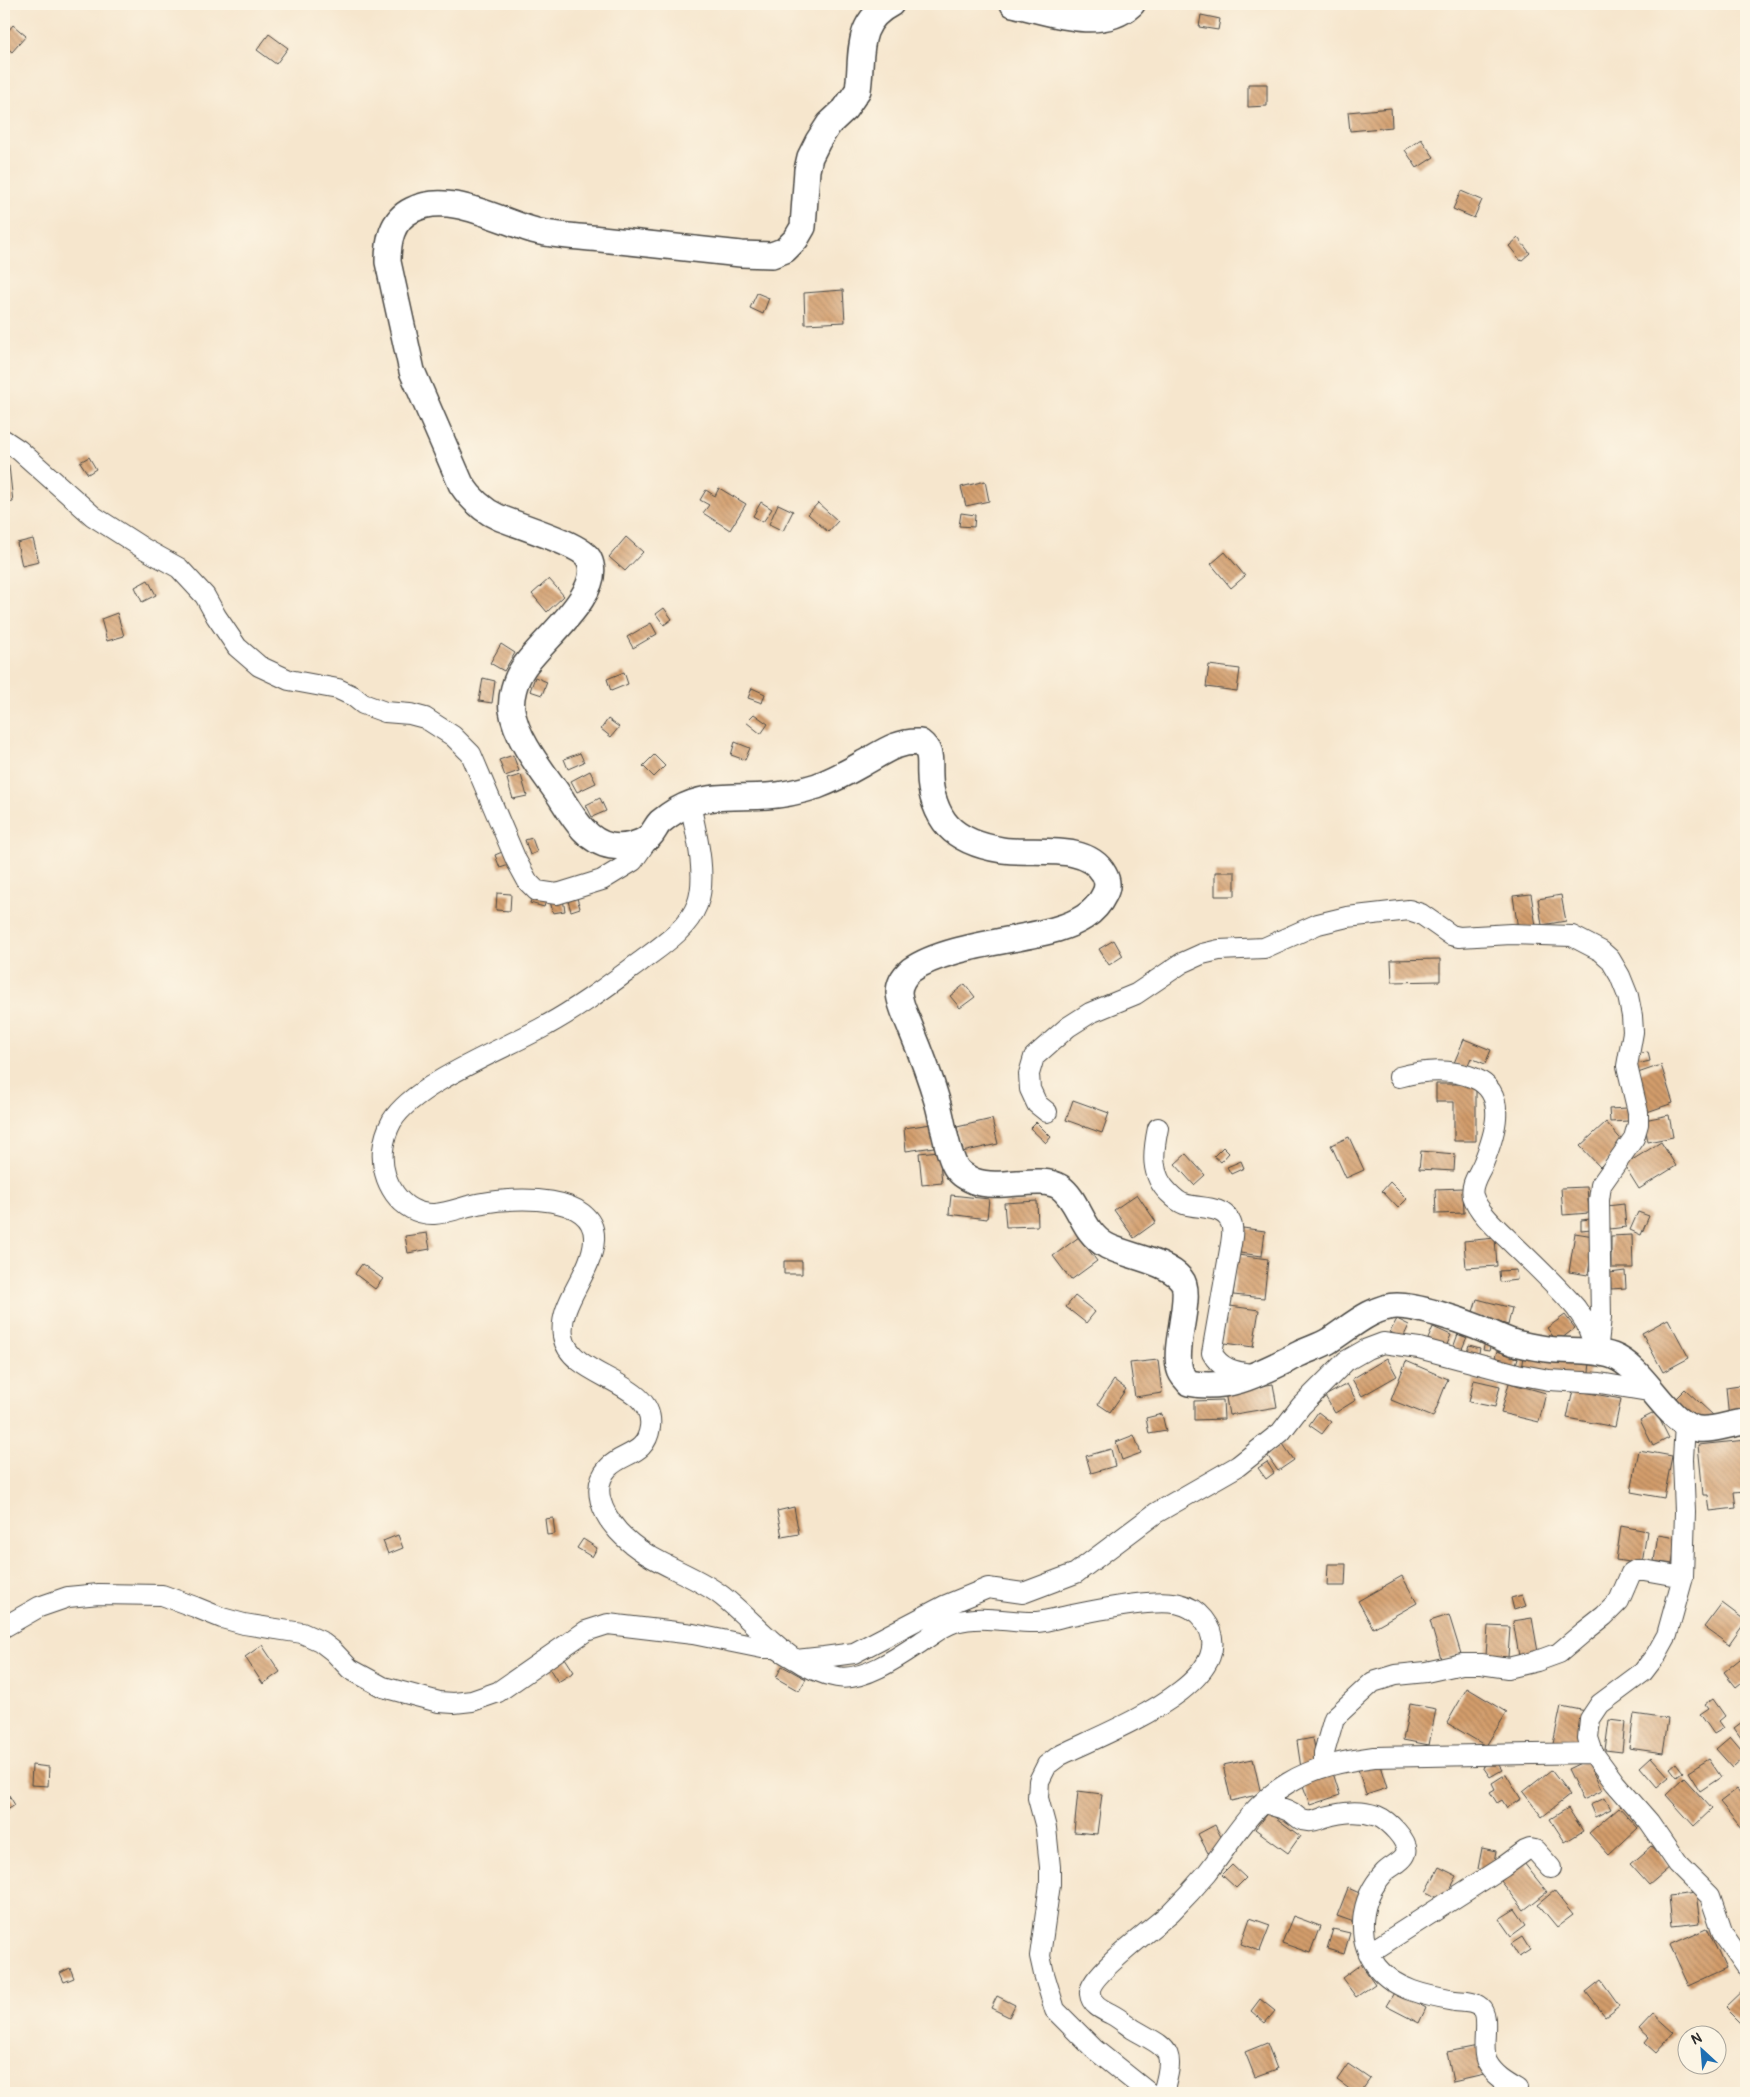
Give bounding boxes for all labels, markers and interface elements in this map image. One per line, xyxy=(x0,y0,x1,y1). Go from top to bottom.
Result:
north arrow xyxy=(1678,2024,1728,2074)
text: N xyxy=(1689,2029,1705,2048)

